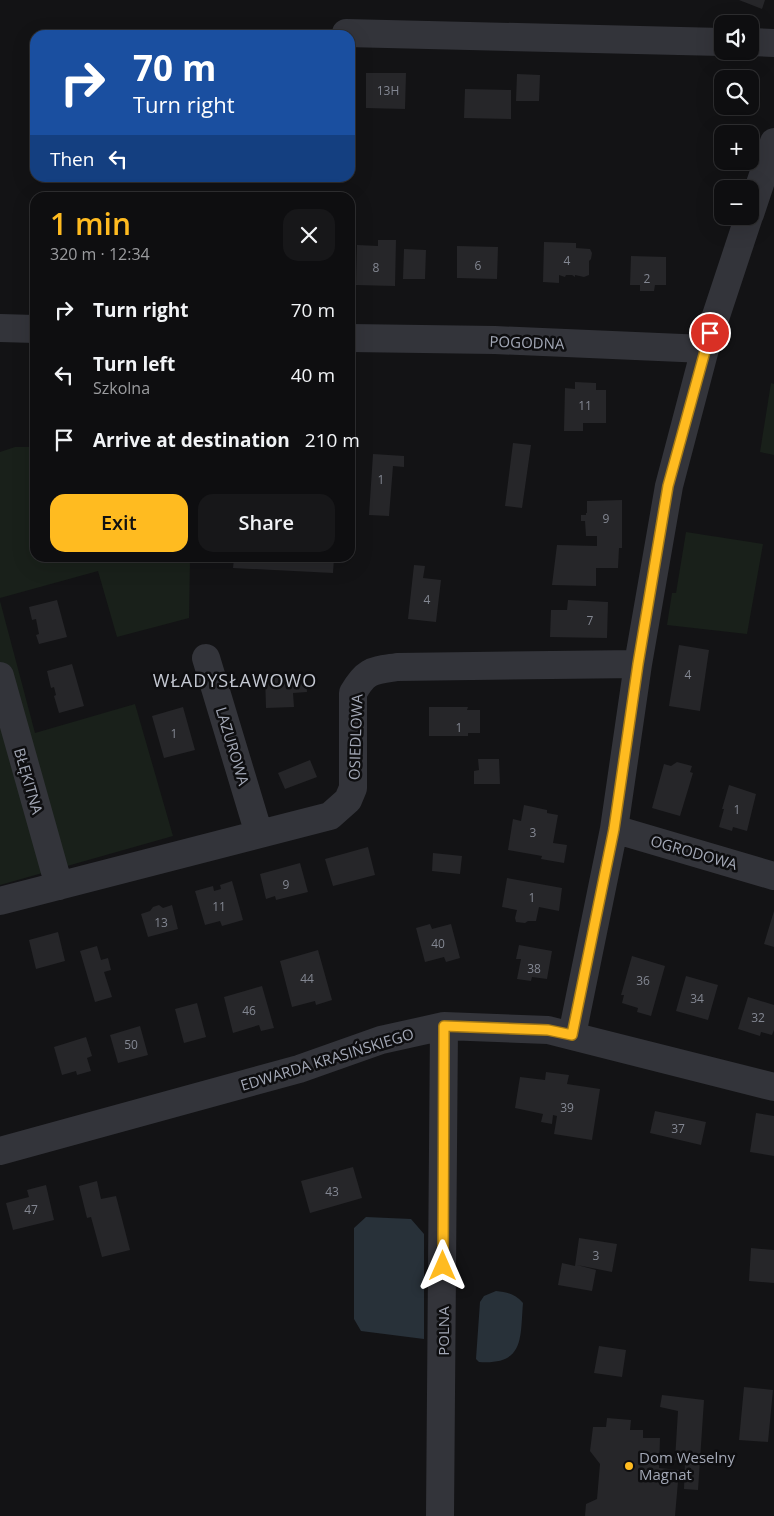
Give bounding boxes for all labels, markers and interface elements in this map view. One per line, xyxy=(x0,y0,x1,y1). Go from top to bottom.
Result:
map controls xyxy=(714,15,759,225)
button: sound xyxy=(714,15,759,60)
text: 70 m xyxy=(133,44,216,91)
icon: right xyxy=(50,50,115,115)
button: search xyxy=(714,70,759,115)
house number: 13H xyxy=(377,82,399,99)
text: Turn right xyxy=(133,89,235,119)
button: + xyxy=(714,125,759,170)
icon: left xyxy=(104,145,132,173)
text: Then xyxy=(50,146,94,172)
button: − xyxy=(714,180,759,225)
text: 1 min xyxy=(50,203,131,244)
button: close xyxy=(283,209,335,261)
text: 320 m · 12:34 xyxy=(50,243,150,265)
house number: 4 xyxy=(564,252,571,269)
house number: 6 xyxy=(475,257,482,274)
house number: 8 xyxy=(373,259,380,276)
house number: 2 xyxy=(644,270,651,287)
icon: right xyxy=(50,296,78,324)
text: Turn right xyxy=(93,297,188,323)
text: 70 m xyxy=(291,297,335,323)
pin xyxy=(689,312,731,354)
icon: arrive xyxy=(696,319,724,347)
street label: POGODNA xyxy=(489,331,565,353)
text: Turn left xyxy=(93,351,175,377)
icon: left xyxy=(50,361,78,389)
text: 40 m xyxy=(291,362,335,388)
text: Szkolna xyxy=(93,377,150,399)
house number: 11 xyxy=(578,397,592,414)
icon: arrive xyxy=(50,426,78,454)
text: Arrive at destination xyxy=(93,427,290,453)
text: 210 m xyxy=(305,427,360,453)
house number: 1 xyxy=(378,471,384,488)
button: Exit xyxy=(50,494,188,552)
button: Share xyxy=(198,494,335,552)
house number: 9 xyxy=(603,510,610,527)
house number: 4 xyxy=(424,591,431,608)
house number: 7 xyxy=(587,612,594,629)
house number: 4 xyxy=(685,666,692,683)
district label: WŁADYSŁAWOWO xyxy=(153,668,317,692)
street label: OSIEDLOWA xyxy=(344,693,367,780)
street label: LAZUROWA xyxy=(212,704,255,788)
house number: 1 xyxy=(456,719,462,736)
house number: 1 xyxy=(171,725,177,742)
street label: BŁĘKITNA xyxy=(10,745,48,817)
house number: 1 xyxy=(734,801,740,818)
house number: 3 xyxy=(530,824,537,841)
street label: OGRODOWA xyxy=(648,830,740,874)
house number: 9 xyxy=(283,876,290,893)
house number: 1 xyxy=(529,889,535,906)
house number: 11 xyxy=(212,898,226,915)
house number: 13 xyxy=(154,914,168,931)
house number: 40 xyxy=(431,935,445,952)
house number: 38 xyxy=(527,960,541,977)
house number: 44 xyxy=(300,970,314,987)
house number: 36 xyxy=(636,972,650,989)
house number: 34 xyxy=(690,990,704,1007)
house number: 46 xyxy=(242,1002,256,1019)
house number: 32 xyxy=(751,1009,765,1026)
street label: EDWARDA KRASIŃSKIEGO xyxy=(238,1023,416,1095)
house number: 50 xyxy=(124,1036,138,1053)
house number: 39 xyxy=(560,1099,574,1116)
house number: 37 xyxy=(671,1120,685,1137)
house number: 43 xyxy=(325,1183,339,1200)
house number: 47 xyxy=(24,1201,38,1218)
position arrow xyxy=(416,1239,468,1291)
house number: 3 xyxy=(593,1247,600,1264)
street label: POLNA xyxy=(433,1306,453,1356)
place label: Dom Weselny Magnat xyxy=(639,1447,736,1484)
marker: Dom Weselny Magnat xyxy=(623,1460,635,1472)

